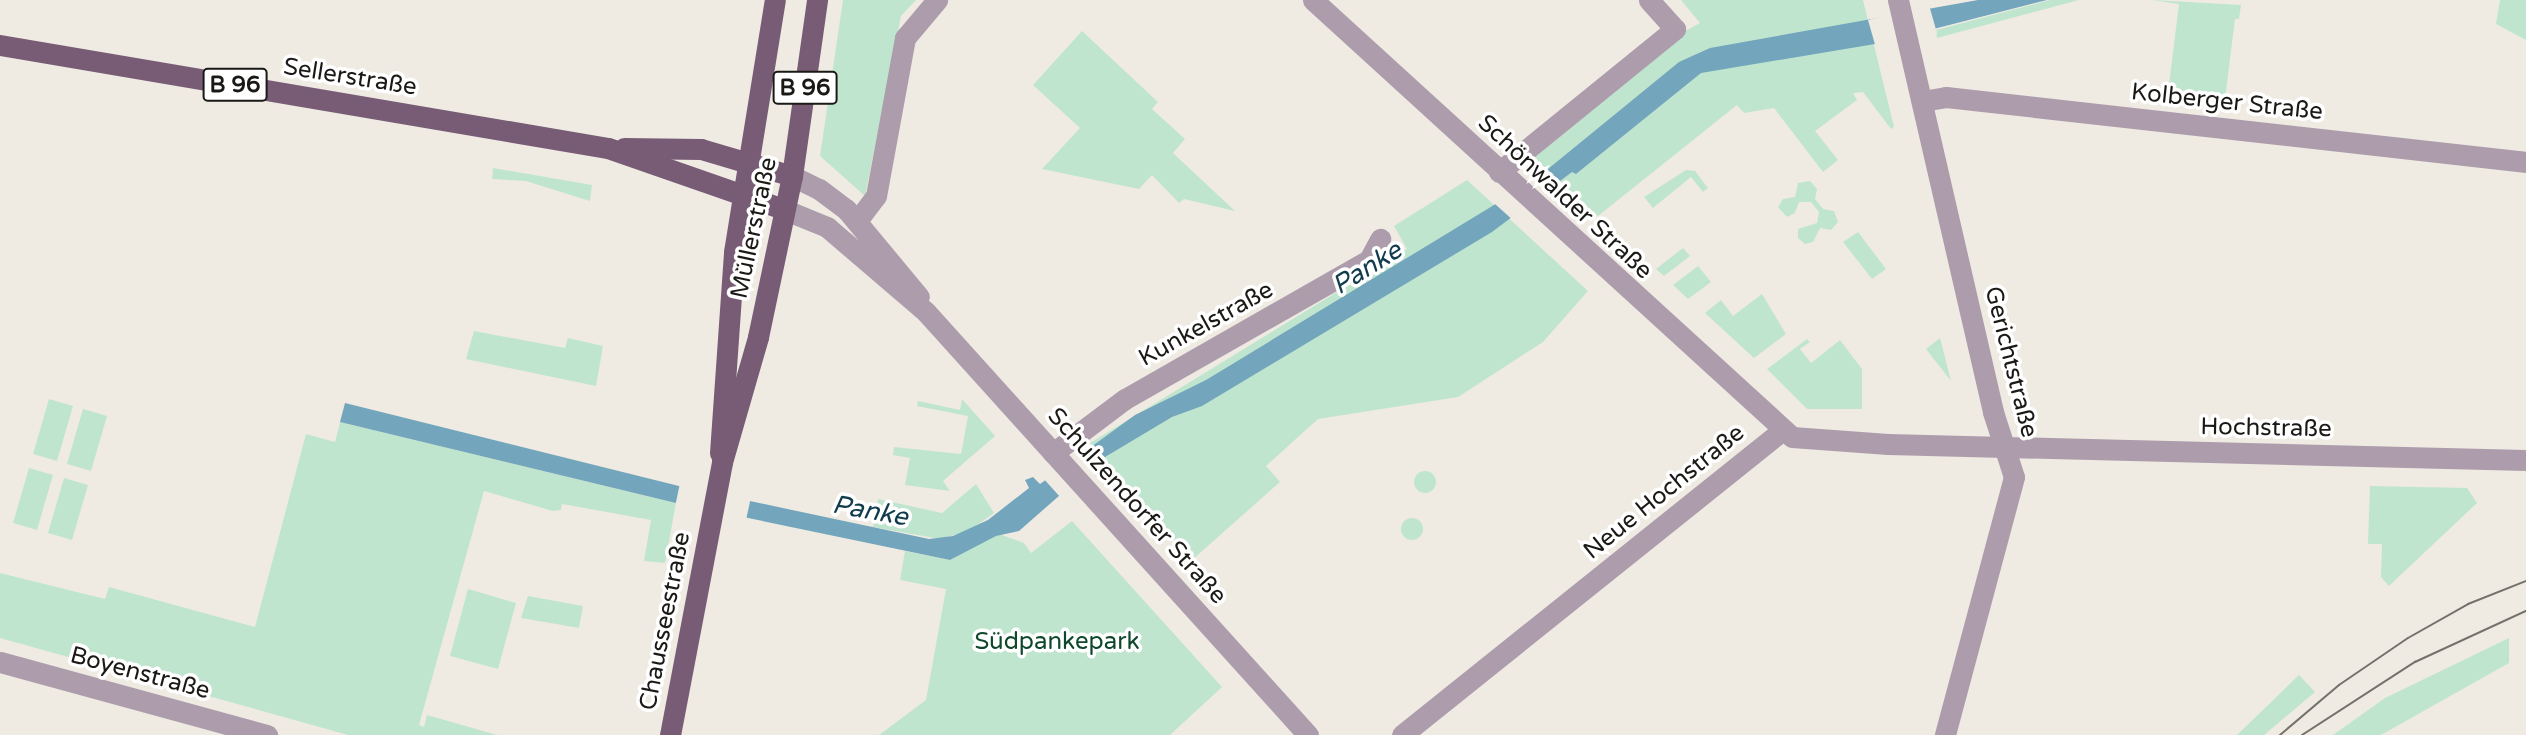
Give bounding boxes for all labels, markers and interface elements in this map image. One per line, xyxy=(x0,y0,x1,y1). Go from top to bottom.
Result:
street label: Sellerstraße xyxy=(281,52,419,102)
road number: B 96 xyxy=(202,66,268,104)
road number: B 96 xyxy=(772,68,838,108)
street label: Kolberger Straße xyxy=(2130,78,2324,126)
street label: Schönwalder Straße xyxy=(1472,109,1658,285)
street label: Müllerstraße xyxy=(725,155,783,301)
water label: Panke xyxy=(1327,235,1407,301)
street label: Kunkelstraße xyxy=(1134,275,1278,373)
street label: Gerichtstraße xyxy=(1978,283,2044,441)
street label: Schulzendorfer Straße xyxy=(1041,402,1233,610)
street label: Hochstraße xyxy=(2200,412,2332,444)
street label: Neue Hochstraße xyxy=(1578,418,1750,566)
water label: Panke xyxy=(830,489,910,533)
street label: Chausseestraße xyxy=(634,529,696,713)
park label: Südpankepark xyxy=(975,628,1139,656)
street label: Boyenstraße xyxy=(67,641,213,705)

